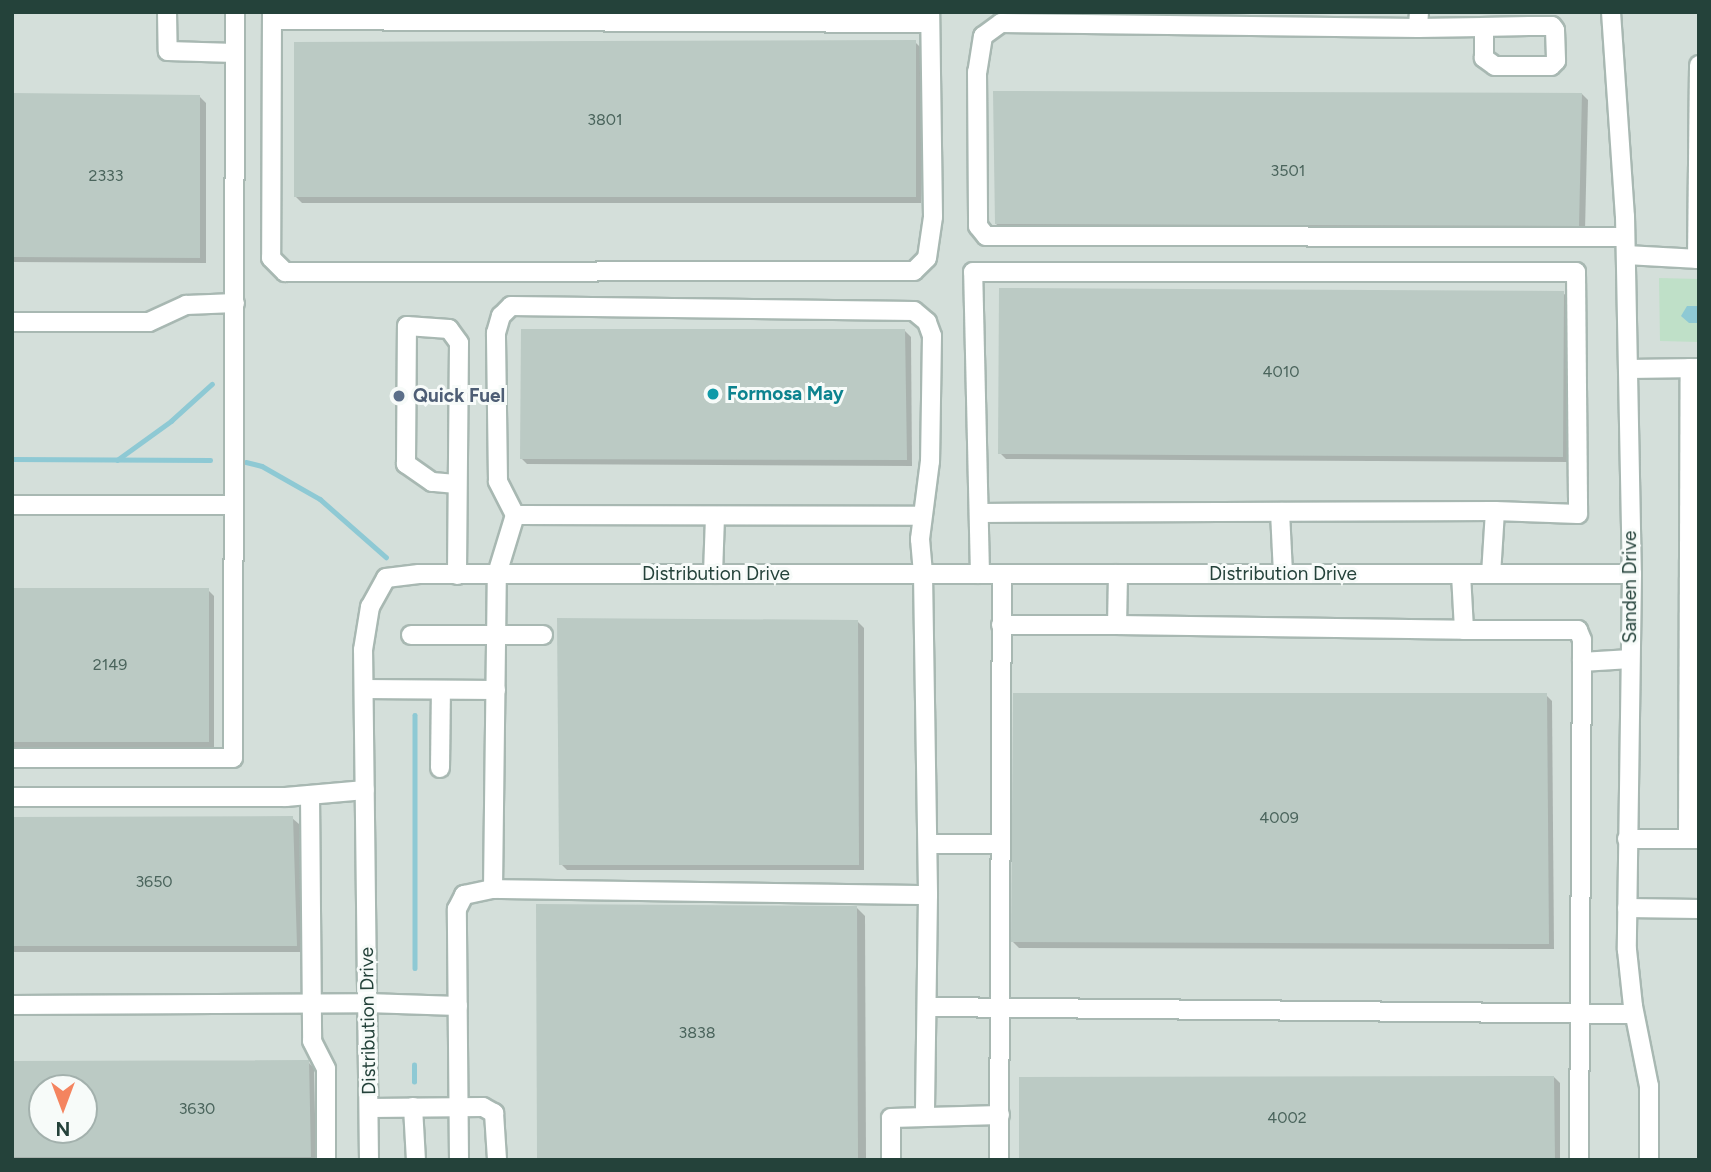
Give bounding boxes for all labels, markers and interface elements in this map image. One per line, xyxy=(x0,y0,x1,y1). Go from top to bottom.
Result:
house number: 3801 xyxy=(587,110,623,130)
house number: 3501 xyxy=(1271,161,1305,181)
house number: 2333 xyxy=(88,166,124,186)
house number: 4010 xyxy=(1262,362,1300,382)
place label: Formosa May xyxy=(727,383,844,405)
place label: Quick Fuel xyxy=(413,385,505,407)
marker: Formosa May xyxy=(705,386,721,402)
marker: Quick Fuel xyxy=(391,388,407,404)
street label: Sanden Drive xyxy=(1619,531,1641,643)
street label: Distribution Drive xyxy=(642,563,790,585)
street label: Distribution Drive xyxy=(1209,563,1357,585)
house number: 2149 xyxy=(93,655,127,675)
house number: 4009 xyxy=(1259,808,1299,828)
house number: 3650 xyxy=(135,872,173,892)
street label: Distribution Drive xyxy=(355,947,381,1095)
house number: 3838 xyxy=(678,1023,716,1043)
north arrow xyxy=(28,1074,98,1144)
house number: 3630 xyxy=(179,1099,215,1119)
house number: 4002 xyxy=(1267,1108,1307,1128)
text: N xyxy=(56,1117,70,1140)

